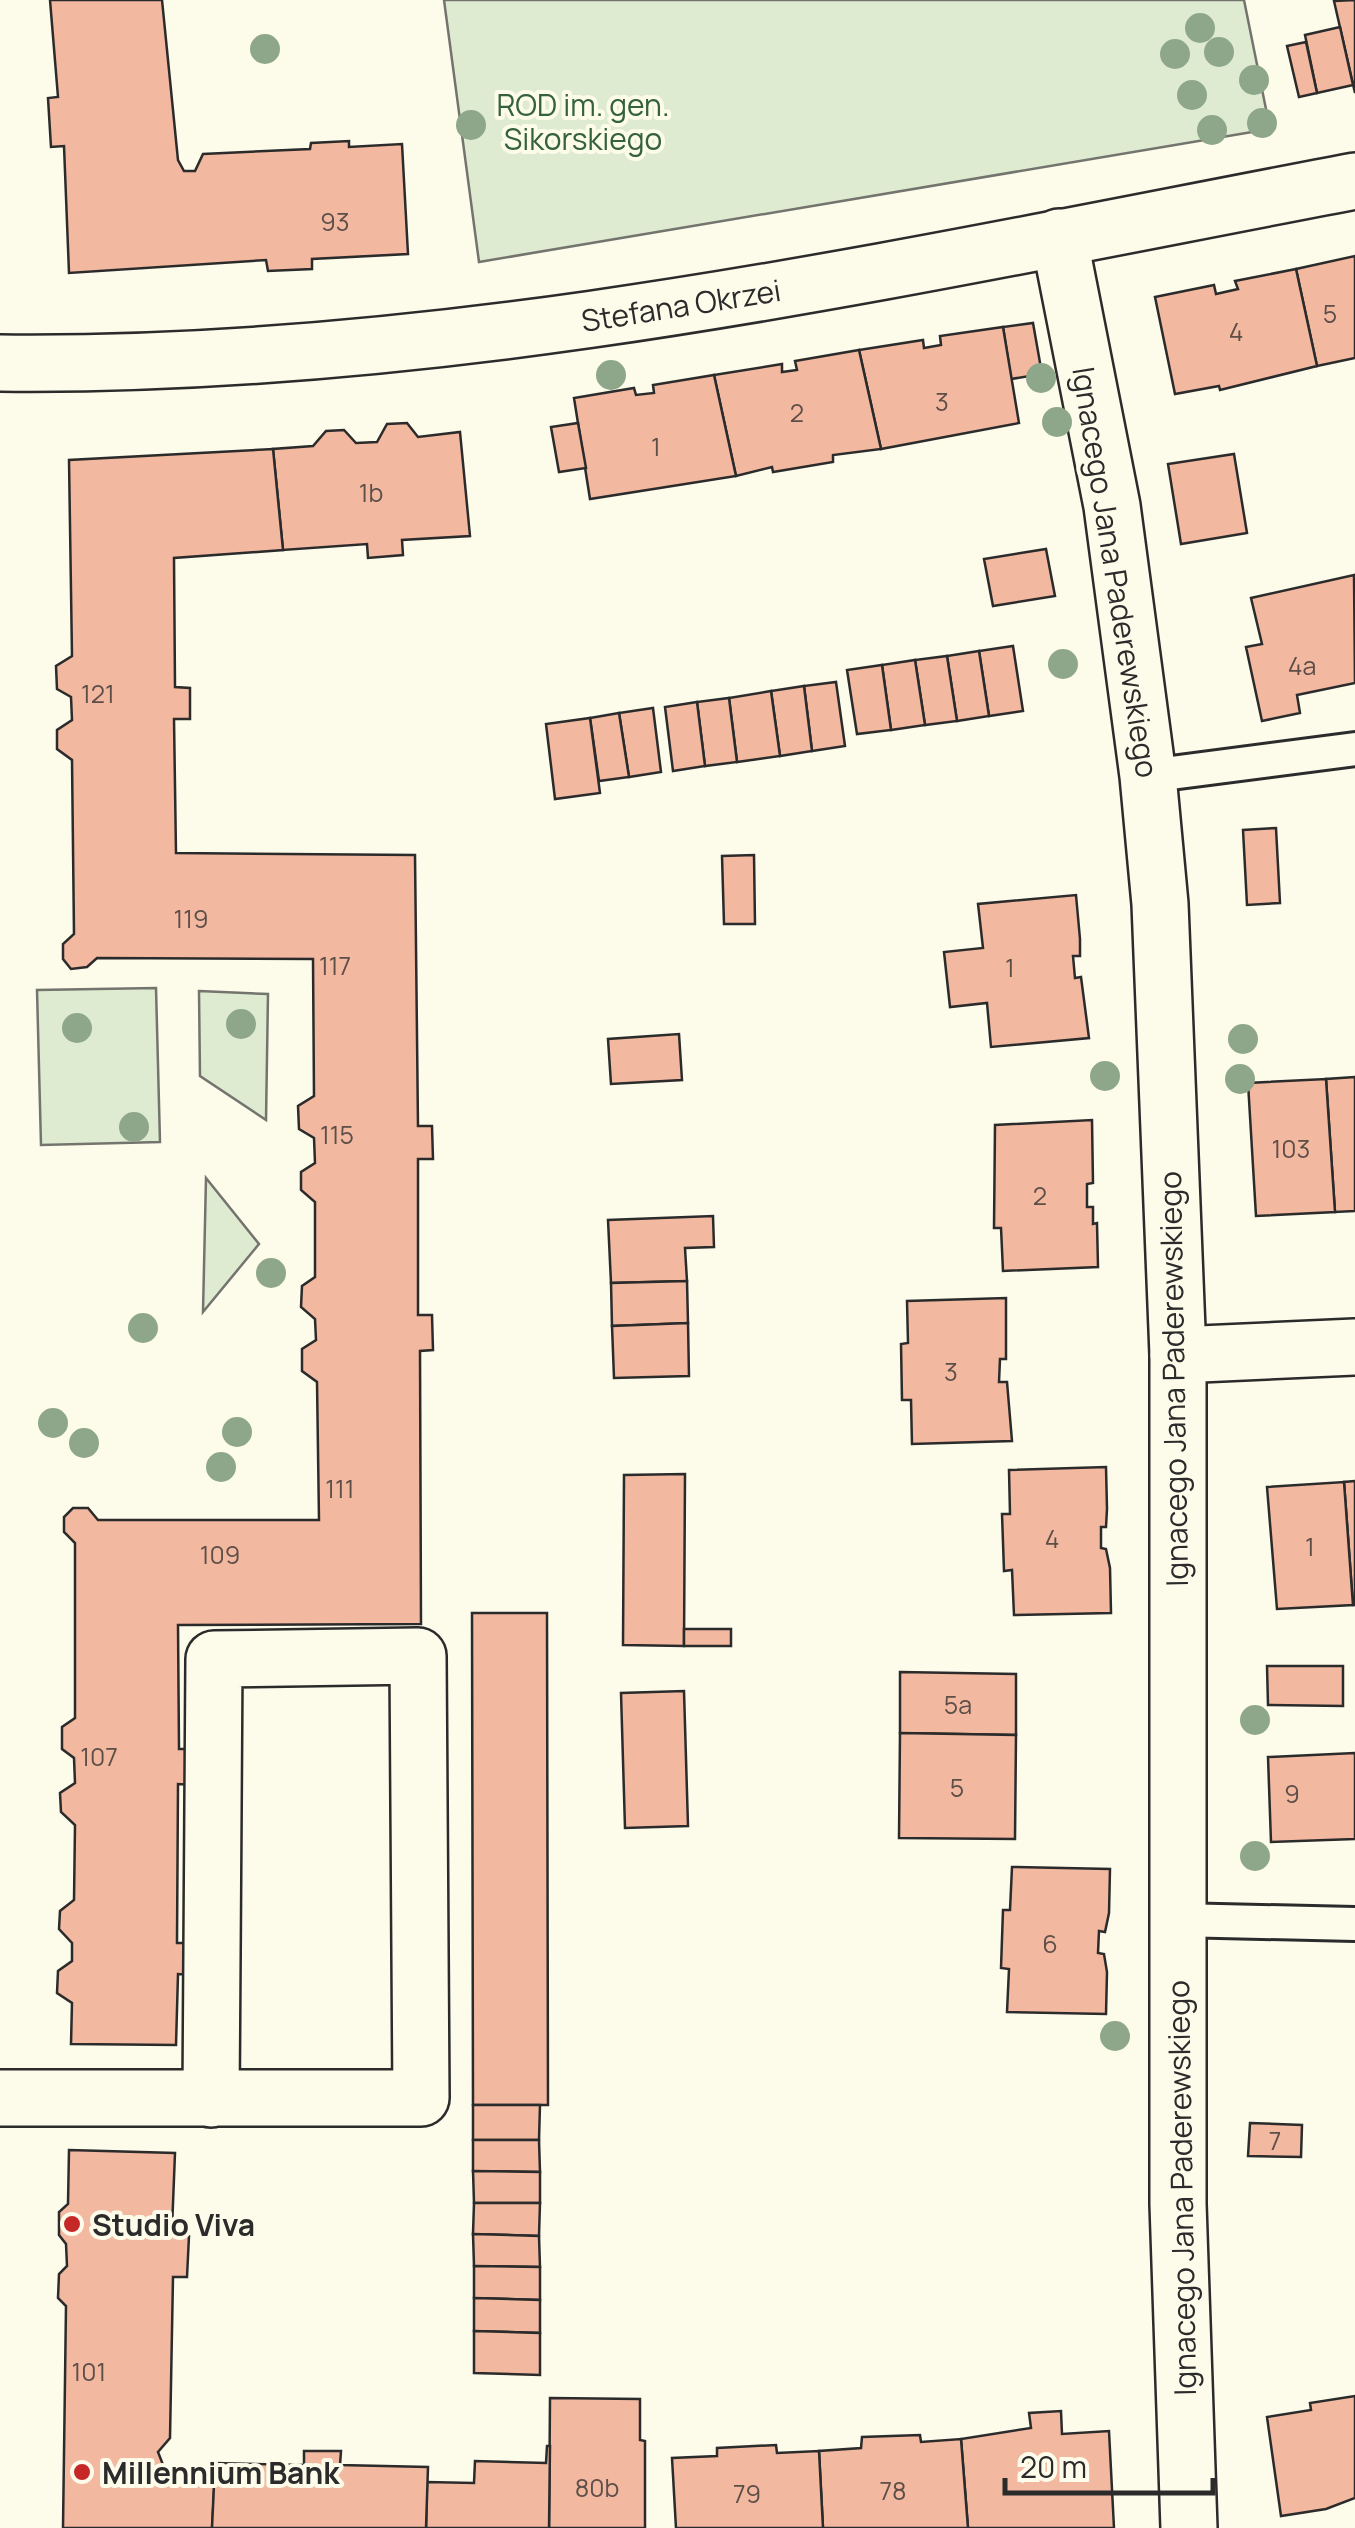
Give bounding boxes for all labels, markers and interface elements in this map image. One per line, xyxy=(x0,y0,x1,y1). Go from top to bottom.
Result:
park label: ROD im. gen. Sikorskiego xyxy=(496,84,670,159)
house number: 93 xyxy=(320,204,350,239)
street label: Stefana Okrzei xyxy=(578,269,784,341)
house number: 5 xyxy=(1323,296,1337,331)
house number: 4 xyxy=(1229,314,1243,349)
street label: Ignacego Jana Paderewskiego xyxy=(1063,364,1169,780)
house number: 3 xyxy=(935,384,949,419)
house number: 2 xyxy=(790,395,804,430)
house number: 1 xyxy=(651,429,661,464)
house number: 1b xyxy=(359,475,383,510)
house number: 4a xyxy=(1288,648,1316,683)
house number: 121 xyxy=(81,676,115,711)
house number: 119 xyxy=(173,901,209,936)
house number: 117 xyxy=(319,948,351,983)
house number: 1 xyxy=(1005,950,1015,985)
house number: 115 xyxy=(320,1117,354,1152)
house number: 103 xyxy=(1272,1131,1310,1166)
street label: Ignacego Jana Paderewskiego xyxy=(1149,1171,1197,1587)
house number: 2 xyxy=(1033,1178,1047,1213)
house number: 3 xyxy=(944,1354,958,1389)
house number: 111 xyxy=(325,1471,355,1506)
house number: 4 xyxy=(1045,1521,1059,1556)
house number: 1 xyxy=(1305,1529,1315,1564)
house number: 109 xyxy=(200,1537,240,1572)
house number: 5a xyxy=(944,1687,972,1722)
house number: 107 xyxy=(80,1739,118,1774)
house number: 5 xyxy=(950,1770,964,1805)
house number: 9 xyxy=(1284,1776,1300,1811)
house number: 6 xyxy=(1042,1926,1058,1961)
street label: Ignacego Jana Paderewskiego xyxy=(1157,1980,1205,2396)
house number: 7 xyxy=(1269,2123,1281,2158)
place label: Studio Viva xyxy=(92,2204,255,2245)
marker: Studio Viva xyxy=(61,2213,83,2235)
house number: 101 xyxy=(72,2354,106,2389)
scale bar xyxy=(1005,2433,1212,2495)
text: 20 m xyxy=(1020,2446,1087,2487)
place label: Millennium Bank xyxy=(102,2452,340,2493)
marker: Millennium Bank xyxy=(71,2461,93,2483)
house number: 80b xyxy=(575,2470,619,2505)
house number: 78 xyxy=(879,2473,907,2508)
house number: 79 xyxy=(733,2476,761,2511)

